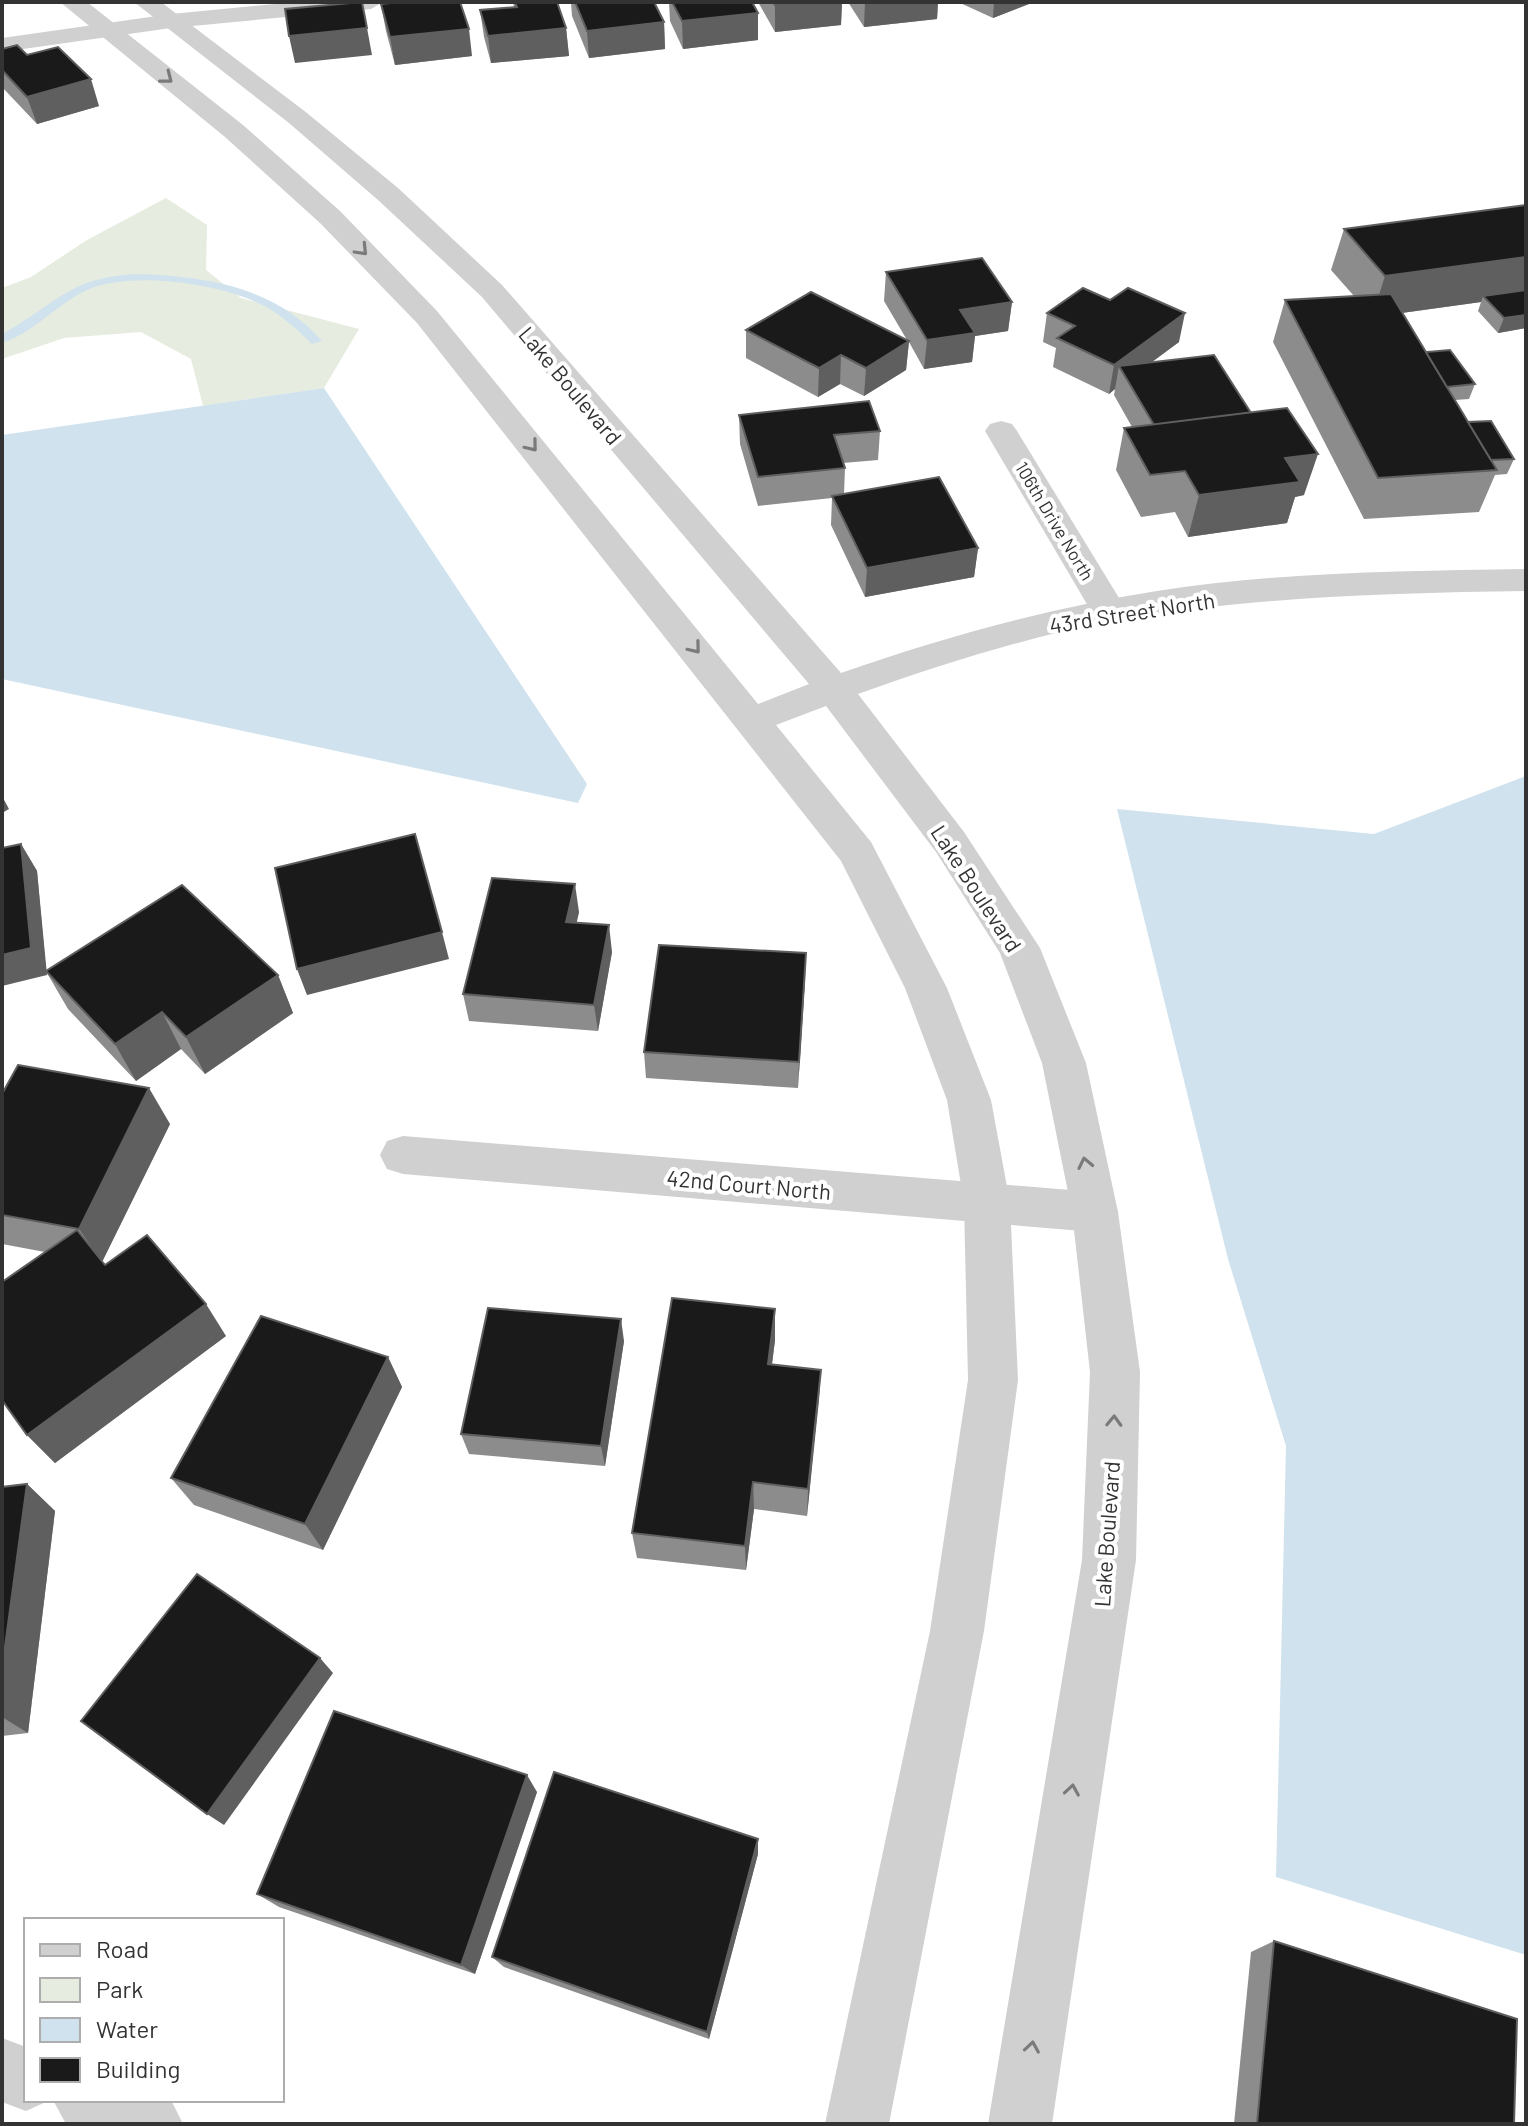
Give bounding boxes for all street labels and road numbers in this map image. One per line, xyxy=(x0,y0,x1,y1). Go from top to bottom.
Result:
street label: Lake Boulevard xyxy=(514,321,628,449)
street label: 106th Drive North xyxy=(1011,458,1099,584)
street label: 43rd Street North xyxy=(1047,586,1217,638)
street label: Lake Boulevard xyxy=(926,820,1028,956)
street label: 42nd Court North xyxy=(666,1164,832,1204)
street label: Lake Boulevard xyxy=(1088,1460,1124,1608)

